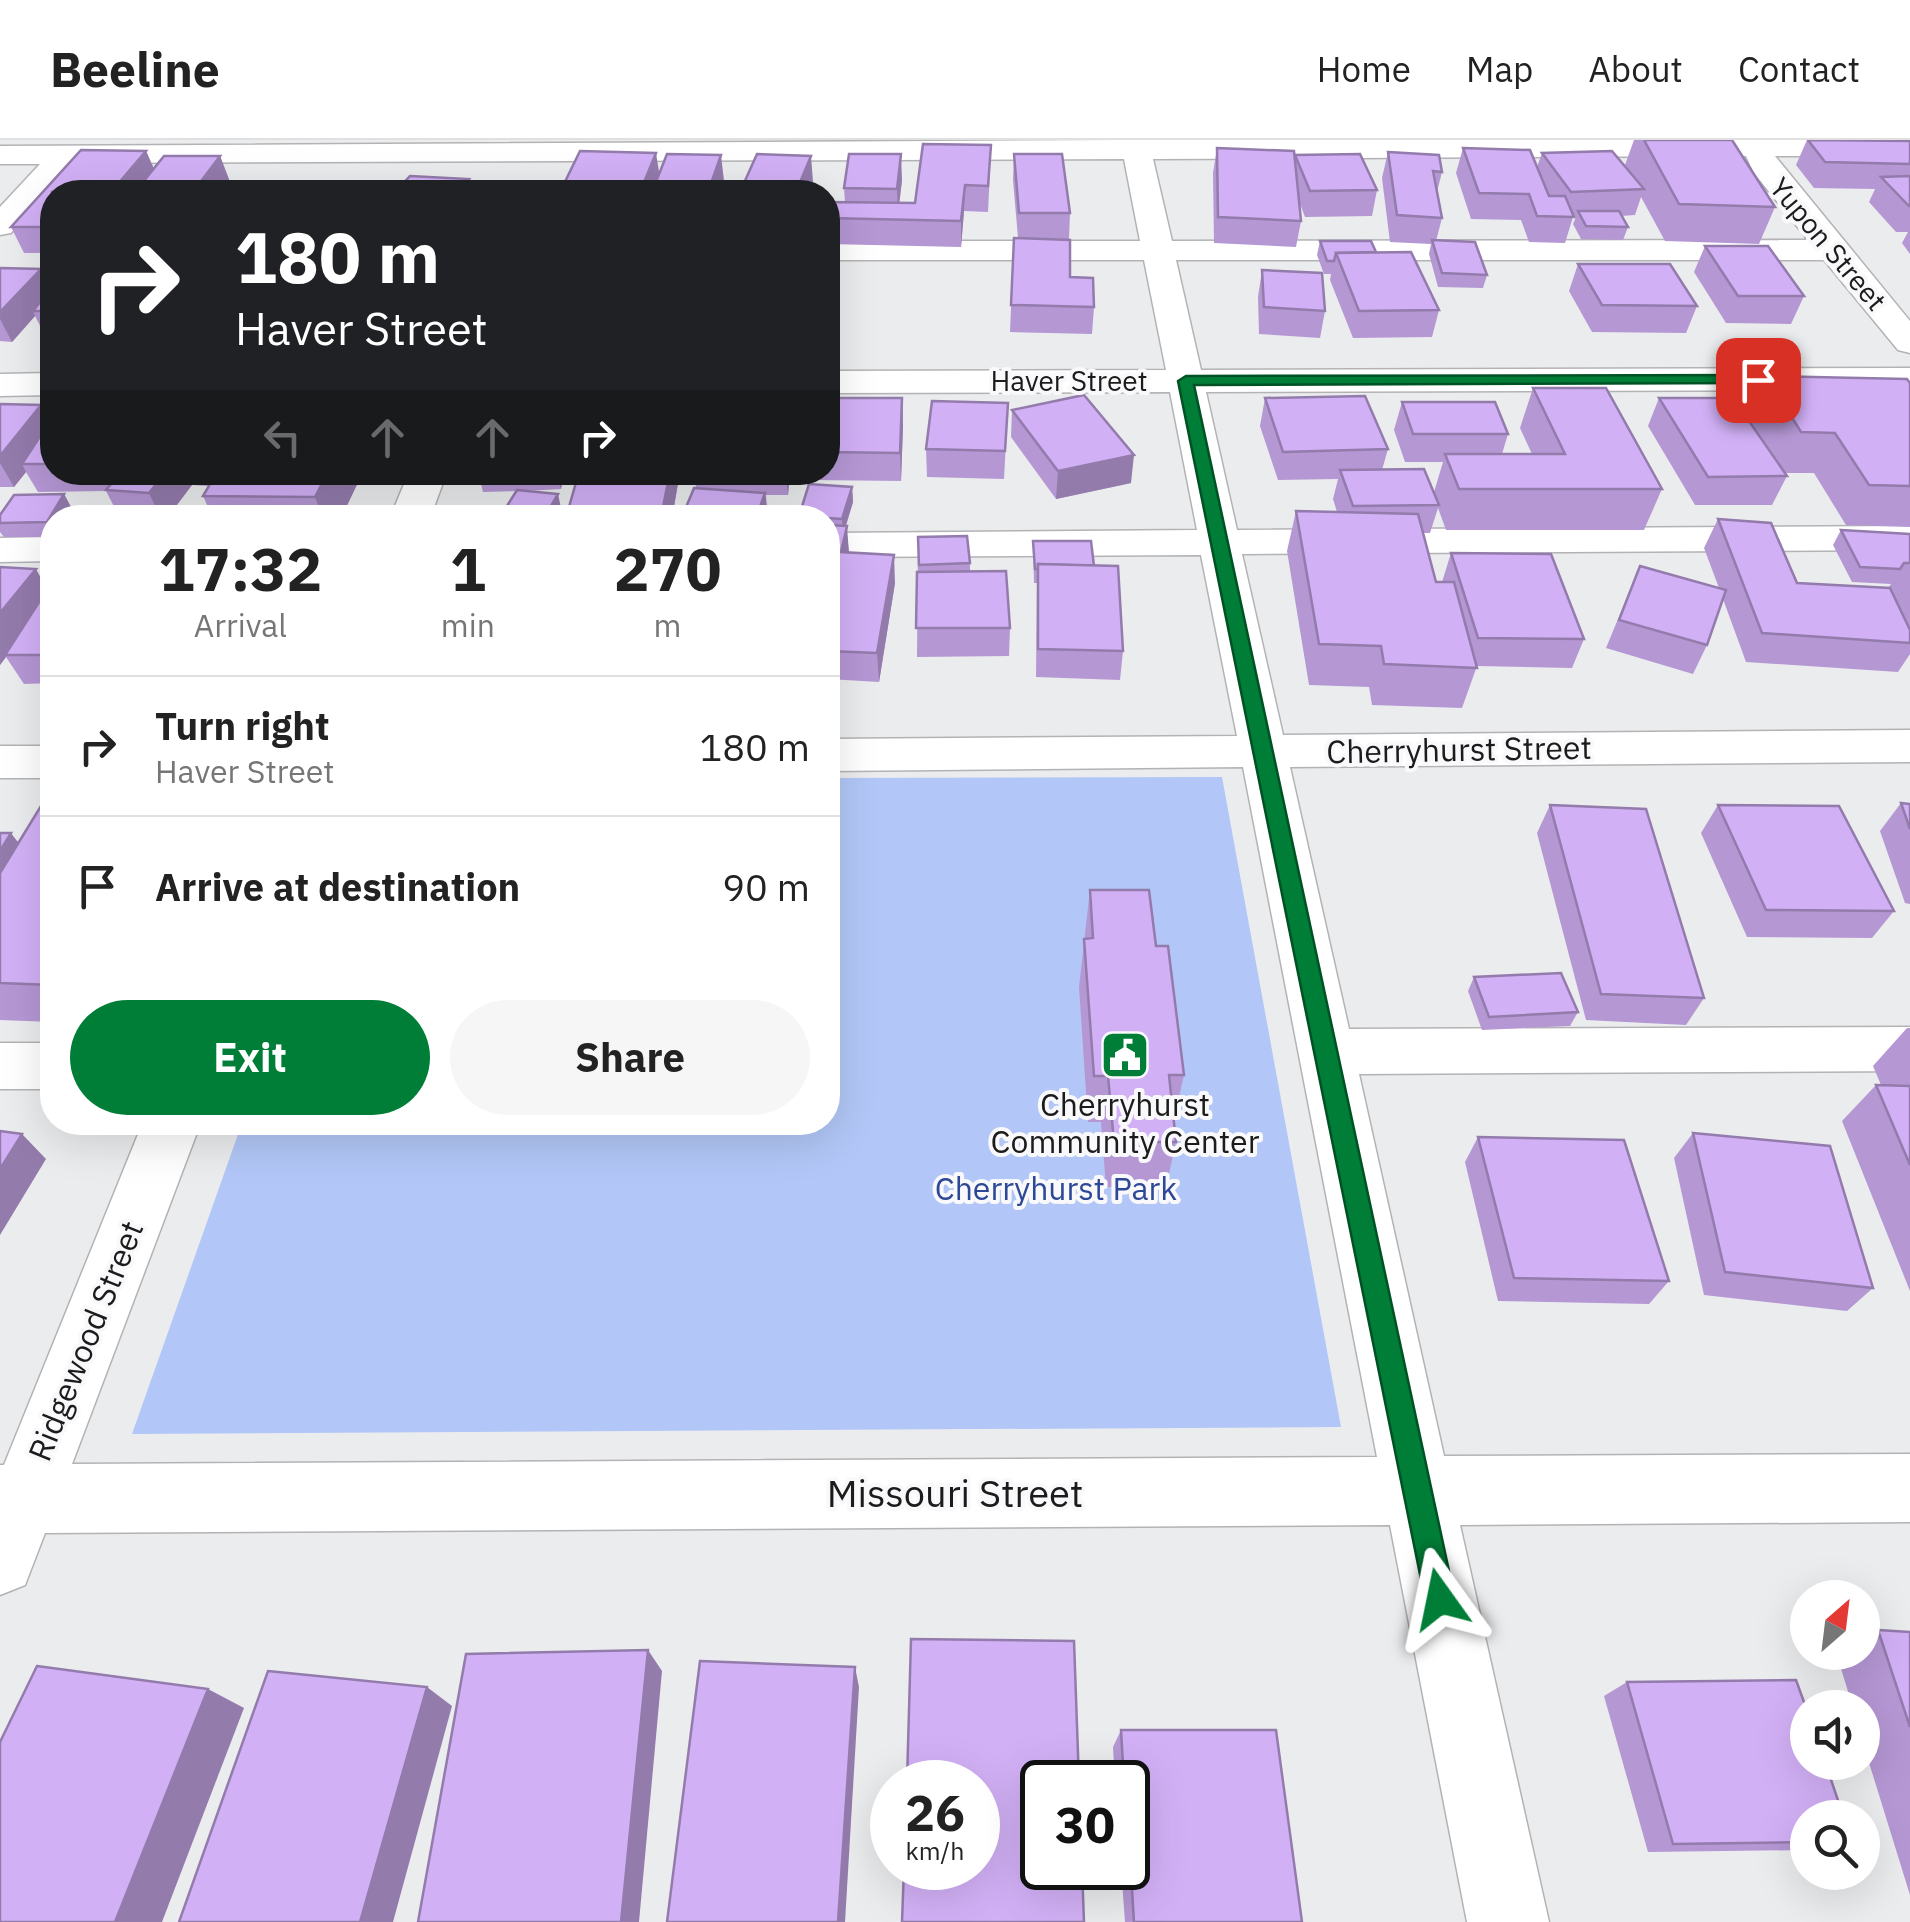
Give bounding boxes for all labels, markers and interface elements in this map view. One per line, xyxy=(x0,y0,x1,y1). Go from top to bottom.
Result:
text: Beeline xyxy=(50,38,220,100)
text: Home xyxy=(1317,46,1411,92)
text: Map xyxy=(1466,46,1533,92)
text: About xyxy=(1588,46,1683,92)
text: Contact xyxy=(1738,46,1860,92)
street label: Yupon Street xyxy=(1762,169,1895,318)
text: 180 m xyxy=(235,211,440,302)
icon: right xyxy=(70,220,200,350)
text: Haver Street xyxy=(235,299,488,357)
pin xyxy=(1716,338,1801,423)
icon: arrive xyxy=(1731,353,1786,408)
street label: Haver Street xyxy=(990,362,1148,399)
icon: left xyxy=(255,410,310,465)
icon: ahead xyxy=(360,410,415,465)
icon: ahead xyxy=(465,410,520,465)
icon: right xyxy=(570,410,625,465)
text: 17:32 xyxy=(159,529,322,608)
text: 1 xyxy=(450,529,486,608)
text: 270 xyxy=(613,529,721,608)
text: Arrival xyxy=(194,604,287,646)
text: min xyxy=(441,604,495,646)
text: m xyxy=(654,604,681,646)
text: Turn right xyxy=(155,701,330,750)
icon: right xyxy=(70,719,125,774)
text: 180 m xyxy=(699,722,810,771)
street label: Cherryhurst Street xyxy=(1326,726,1592,772)
text: Haver Street xyxy=(155,750,335,792)
icon: arrive xyxy=(70,859,125,914)
text: Arrive at destination xyxy=(155,862,520,911)
text: 90 m xyxy=(722,862,810,911)
button: Exit xyxy=(70,1000,430,1115)
button: Share xyxy=(450,1000,810,1115)
public building icon: Cherryhurst Community Center xyxy=(1099,1029,1151,1081)
place label: Cherryhurst Community Center xyxy=(991,1083,1260,1162)
park label: Cherryhurst Park xyxy=(935,1167,1177,1209)
street label: Ridgewood Street xyxy=(18,1214,152,1467)
street label: Missouri Street xyxy=(827,1468,1083,1517)
position arrow xyxy=(1388,1547,1492,1651)
north arrow xyxy=(1790,1580,1880,1670)
map controls xyxy=(1790,1580,1880,1890)
button: sound xyxy=(1790,1690,1880,1780)
speed limit sign: 30 xyxy=(1020,1760,1150,1890)
text: 26 xyxy=(905,1780,965,1845)
button: search xyxy=(1790,1800,1880,1890)
text: km/h xyxy=(906,1834,964,1867)

